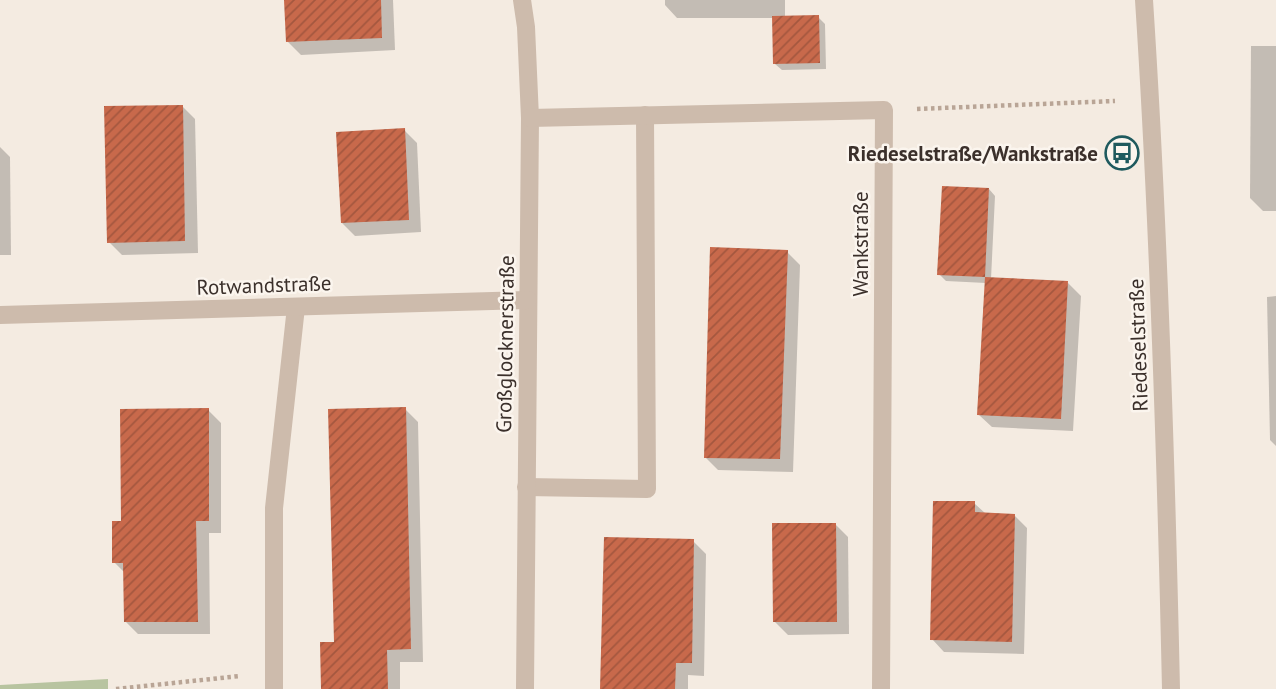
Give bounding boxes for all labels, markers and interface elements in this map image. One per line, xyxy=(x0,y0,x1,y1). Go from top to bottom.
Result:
bus stop icon: Riedeselstraße/Wankstraße xyxy=(1103,134,1141,172)
place label: Riedeselstraße/Wankstraße xyxy=(848,140,1098,167)
street label: Wankstraße xyxy=(847,191,874,297)
street label: Großglocknerstraße xyxy=(490,255,520,433)
street label: Rotwandstraße xyxy=(196,269,332,301)
street label: Riedeselstraße xyxy=(1122,278,1154,412)

